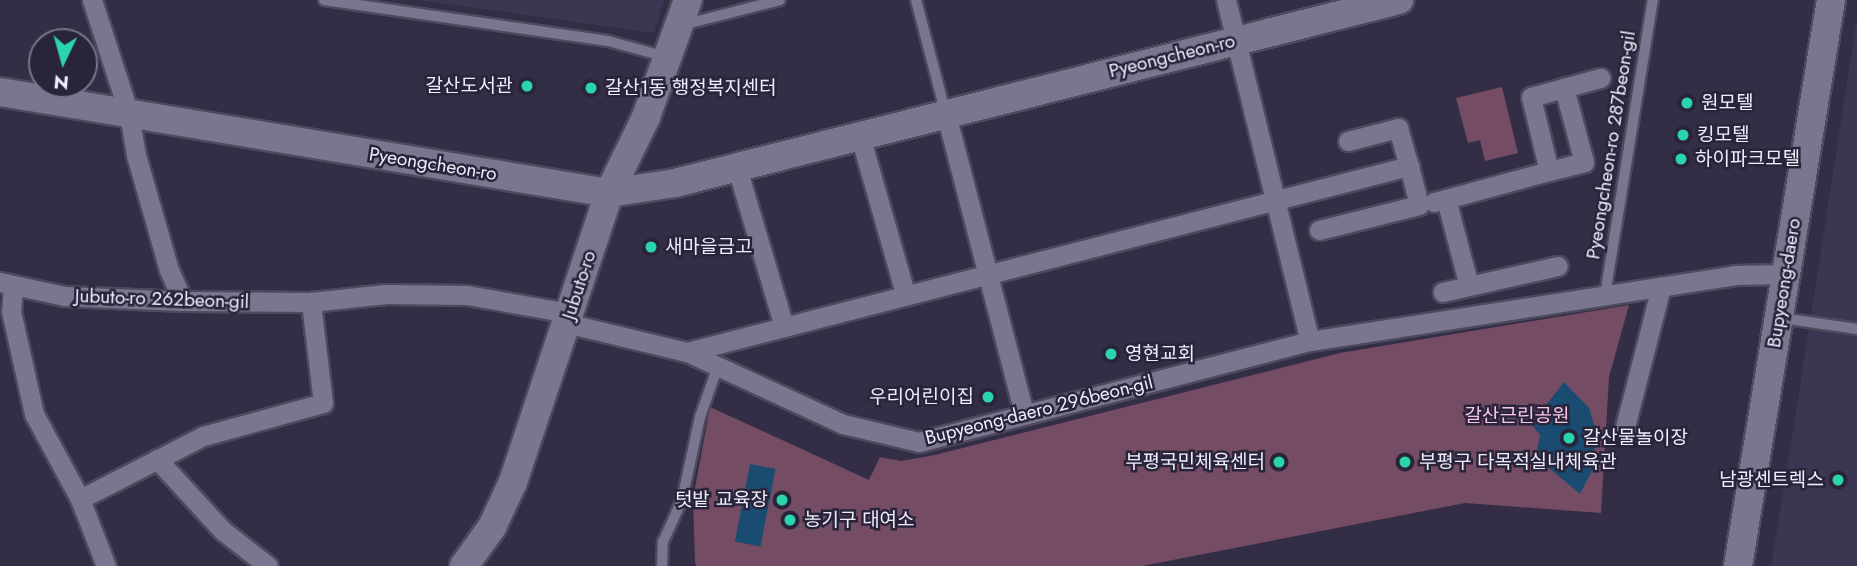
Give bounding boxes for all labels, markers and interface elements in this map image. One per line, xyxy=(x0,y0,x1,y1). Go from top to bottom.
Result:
north arrow xyxy=(28,28,98,98)
street label: Pyeongcheon-ro xyxy=(1107,29,1237,83)
street label: Pyeongcheon-ro 287beon-gil xyxy=(1582,29,1640,261)
text: N xyxy=(53,68,70,97)
place label: 갈산도서관 xyxy=(426,75,513,97)
place label: 갈산1동 행정복지센터 xyxy=(605,77,777,99)
marker: 갈산도서관 xyxy=(519,78,535,94)
marker: 갈산1동 행정복지센터 xyxy=(583,80,599,96)
place label: 원모텔 xyxy=(1701,92,1753,114)
marker: 원모텔 xyxy=(1679,95,1695,111)
place label: 킹모텔 xyxy=(1697,124,1749,146)
marker: 킹모텔 xyxy=(1675,127,1691,143)
street label: Pyeongcheon-ro xyxy=(367,143,499,185)
place label: 하이파크모텔 xyxy=(1695,148,1800,170)
marker: 하이파크모텔 xyxy=(1673,151,1689,167)
street label: Bupyeong-daero xyxy=(1763,217,1805,349)
place label: 새마을금고 xyxy=(665,236,752,258)
marker: 새마을금고 xyxy=(643,239,659,255)
street label: Jubuto-ro xyxy=(557,248,601,322)
street label: Jubuto-ro 262beon-gil xyxy=(75,285,249,313)
place label: 영현교회 xyxy=(1125,343,1195,365)
marker: 영현교회 xyxy=(1103,346,1119,362)
street label: Bupyeong-daero 296beon-gil xyxy=(923,371,1155,449)
place label: 우리어린이집 xyxy=(869,386,974,408)
marker: 우리어린이집 xyxy=(980,389,996,405)
park label: 갈산근린공원 xyxy=(1465,405,1569,427)
place label: 갈산물놀이장 xyxy=(1583,427,1688,449)
marker: 갈산물놀이장 xyxy=(1561,430,1577,446)
place label: 부평국민체육센터 xyxy=(1125,451,1265,473)
place label: 부평구 다목적실내체육관 xyxy=(1419,451,1617,473)
marker: 부평국민체육센터 xyxy=(1271,454,1287,470)
marker: 부평구 다목적실내체육관 xyxy=(1397,454,1413,470)
place label: 남광센트렉스 xyxy=(1719,469,1824,491)
marker: 남광센트렉스 xyxy=(1830,472,1846,488)
place label: 텃밭 교육장 xyxy=(675,489,768,511)
marker: 텃밭 교육장 xyxy=(774,492,790,508)
place label: 농기구 대여소 xyxy=(804,509,915,531)
marker: 농기구 대여소 xyxy=(782,512,798,528)

